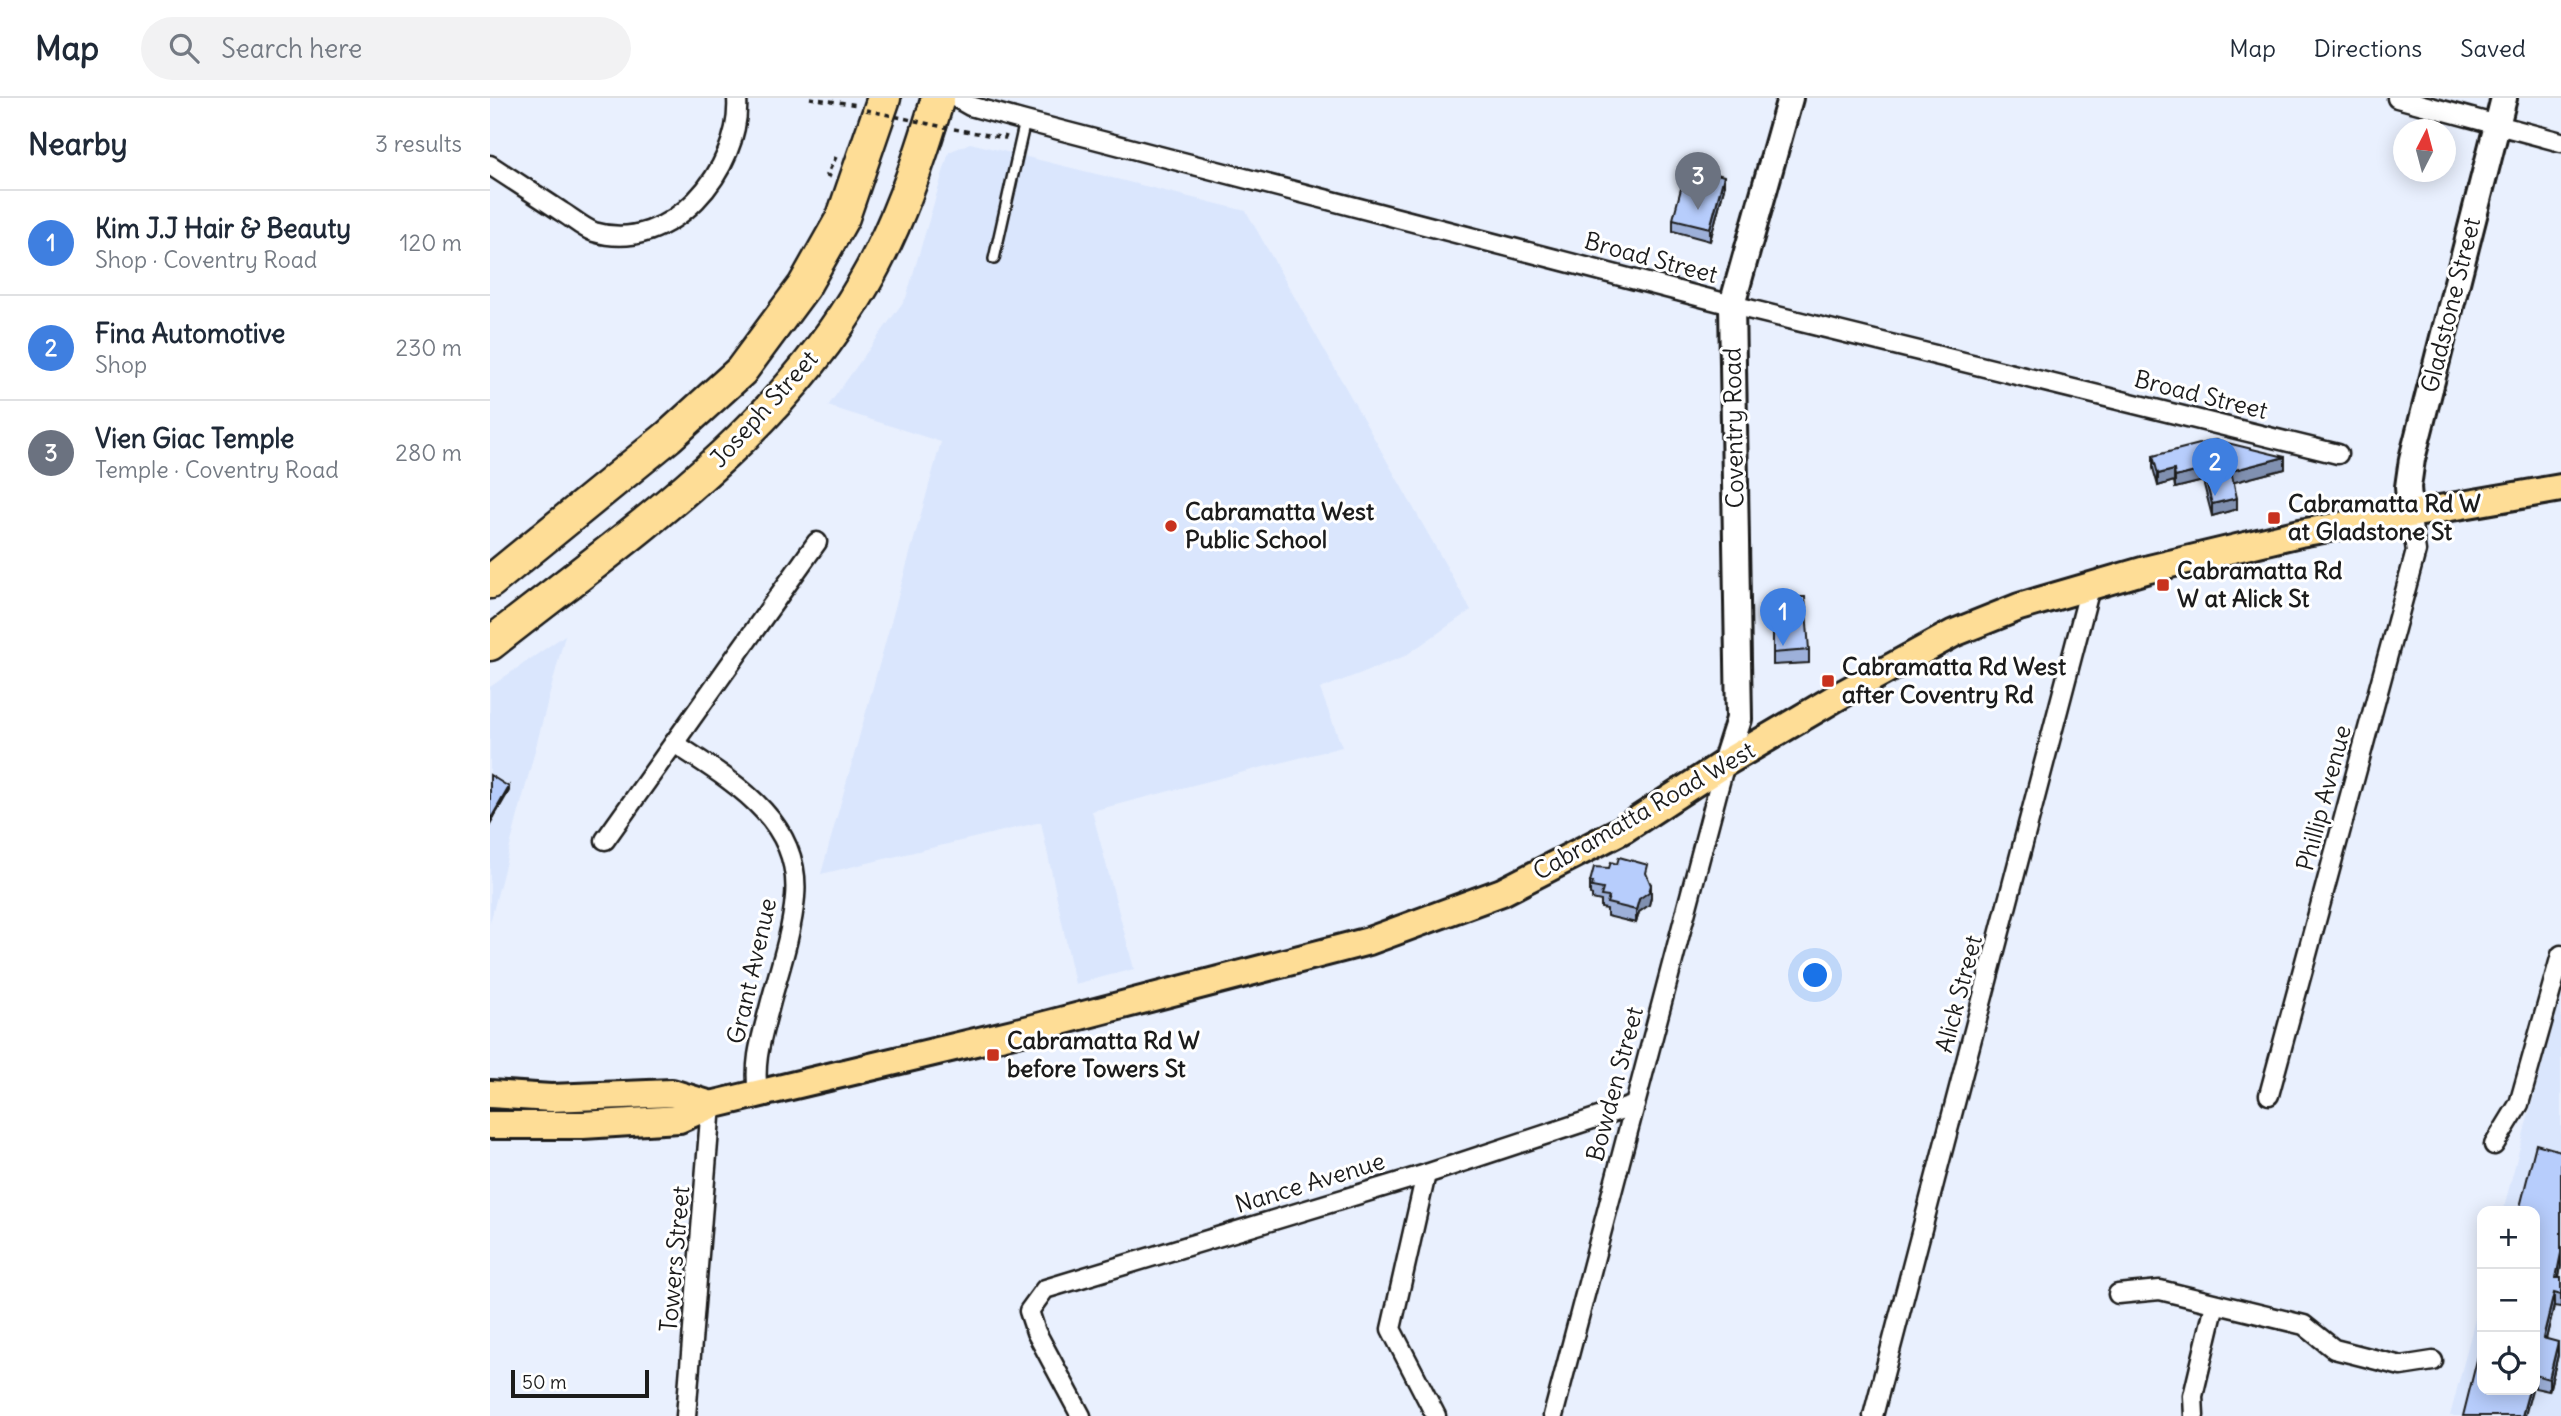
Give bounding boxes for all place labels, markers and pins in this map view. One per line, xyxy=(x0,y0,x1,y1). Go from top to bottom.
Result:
pin: 3 xyxy=(1675,152,1721,210)
pin: 2 xyxy=(2192,438,2238,496)
place label: Cabramatta Rd W at Gladstone St xyxy=(2288,488,2481,546)
place label: Cabramatta West Public School xyxy=(1185,496,1375,554)
marker: Cabramatta Rd W at Gladstone St xyxy=(2266,510,2282,526)
marker: Cabramatta West Public School xyxy=(1163,518,1179,534)
place label: Cabramatta Rd W at Alick St xyxy=(2177,555,2342,613)
marker: Cabramatta Rd W at Alick St xyxy=(2155,577,2171,593)
pin: 1 xyxy=(1760,588,1806,646)
place label: Cabramatta Rd West after Coventry Rd xyxy=(1842,651,2067,709)
marker: Cabramatta Rd West after Coventry Rd xyxy=(1820,673,1836,689)
place label: Cabramatta Rd W before Towers St xyxy=(1007,1025,1200,1083)
marker: Cabramatta Rd W before Towers St xyxy=(985,1047,1001,1063)

